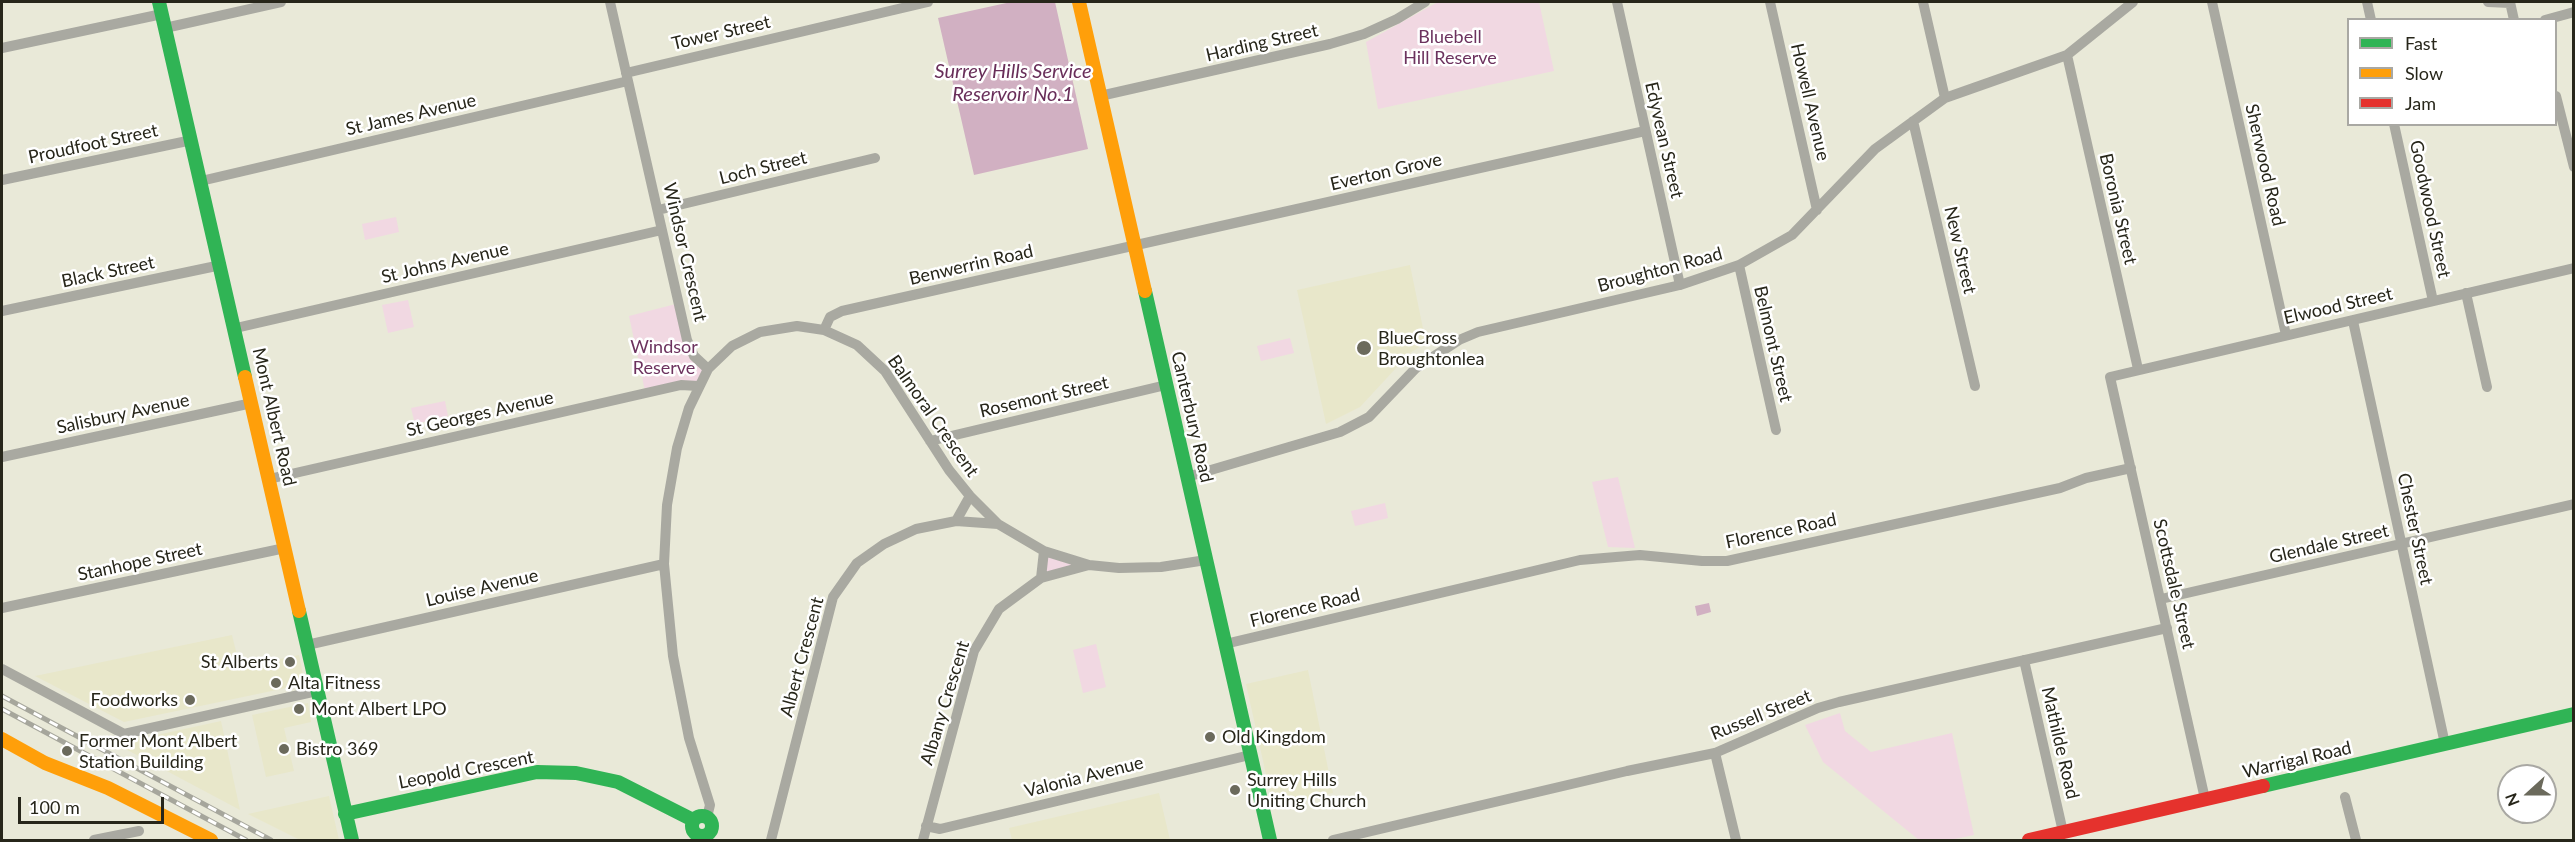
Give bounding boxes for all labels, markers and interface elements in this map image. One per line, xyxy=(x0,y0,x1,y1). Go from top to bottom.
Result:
street label: Tower Street xyxy=(670,11,772,55)
legend xyxy=(2347,18,2557,126)
street label: Harding Street xyxy=(1204,20,1320,66)
park label: Bluebell Hill Reserve xyxy=(1403,26,1497,68)
text: Fast xyxy=(2405,32,2437,54)
street label: Howell Avenue xyxy=(1786,41,1834,163)
water label: Surrey Hills Service Reservoir No.1 xyxy=(935,60,1091,107)
text: Slow xyxy=(2405,62,2443,84)
street label: Edyvean Street xyxy=(1640,80,1688,200)
street label: St James Avenue xyxy=(344,90,478,140)
text: Jam xyxy=(2405,92,2436,114)
street label: Sherwood Road xyxy=(2240,102,2290,228)
street label: Proudfoot Street xyxy=(26,120,160,168)
street label: Goodwood Street xyxy=(2405,138,2455,280)
street label: Loch Street xyxy=(717,147,809,189)
street label: Everton Grove xyxy=(1328,149,1444,195)
street label: Boronia Street xyxy=(2095,151,2141,267)
street label: Windsor Crescent xyxy=(659,180,711,324)
street label: New Street xyxy=(1939,204,1981,296)
street label: St Johns Avenue xyxy=(379,238,511,288)
street label: Benwerrin Road xyxy=(907,240,1035,290)
street label: Broughton Road xyxy=(1595,243,1725,297)
street label: Black Street xyxy=(60,252,156,292)
street label: Elwood Street xyxy=(2281,283,2395,329)
street label: Belmont Street xyxy=(1749,284,1797,404)
place label: BlueCross Broughtonlea xyxy=(1378,327,1484,370)
park label: Windsor Reserve xyxy=(630,336,698,378)
marker: BlueCross Broughtonlea xyxy=(1355,339,1373,357)
street label: Mont Albert Road xyxy=(248,346,300,488)
street label: Canterbury Road xyxy=(1166,349,1218,485)
street label: Balmoral Crescent xyxy=(883,351,983,481)
street label: Rosemont Street xyxy=(977,372,1111,422)
street label: St Georges Avenue xyxy=(404,387,556,441)
street label: Salisbury Avenue xyxy=(55,389,191,439)
street label: Chester Street xyxy=(2393,471,2437,587)
street label: Florence Road xyxy=(1724,509,1838,553)
street label: Scottsdale Street xyxy=(2149,517,2199,651)
street label: Glendale Street xyxy=(2267,520,2391,568)
street label: Stanhope Street xyxy=(76,538,204,586)
street label: Louise Avenue xyxy=(424,565,540,611)
street label: Florence Road xyxy=(1248,584,1362,632)
street label: Albert Crescent xyxy=(776,595,828,719)
street label: Albany Crescent xyxy=(916,638,974,768)
place label: St Alberts xyxy=(201,651,278,673)
marker: St Alberts xyxy=(283,655,297,669)
place label: Alta Fitness xyxy=(288,672,380,694)
marker: Alta Fitness xyxy=(269,676,283,690)
street label: Russell Street xyxy=(1708,685,1814,745)
street label: Mathilde Road xyxy=(2037,685,2083,801)
place label: Foodworks xyxy=(90,689,178,711)
marker: Foodworks xyxy=(183,693,197,707)
place label: Mont Albert LPO xyxy=(311,698,447,720)
marker: Mont Albert LPO xyxy=(292,702,306,716)
place label: Old Kingdom xyxy=(1222,726,1326,748)
place label: Former Mont Albert Station Building xyxy=(79,730,237,772)
marker: Old Kingdom xyxy=(1203,730,1217,744)
street label: Warrigal Road xyxy=(2240,737,2354,783)
place label: Bistro 369 xyxy=(296,738,378,760)
marker: Bistro 369 xyxy=(277,742,291,756)
marker: Former Mont Albert Station Building xyxy=(60,744,74,758)
street label: Leopold Crescent xyxy=(397,746,535,794)
street label: Valonia Avenue xyxy=(1022,752,1146,802)
north arrow xyxy=(2497,764,2557,824)
place label: Surrey Hills Uniting Church xyxy=(1247,769,1366,812)
marker: Surrey Hills Uniting Church xyxy=(1228,783,1242,797)
scale bar xyxy=(21,785,166,823)
text: N xyxy=(2501,791,2523,809)
text: 100 m xyxy=(29,796,80,818)

